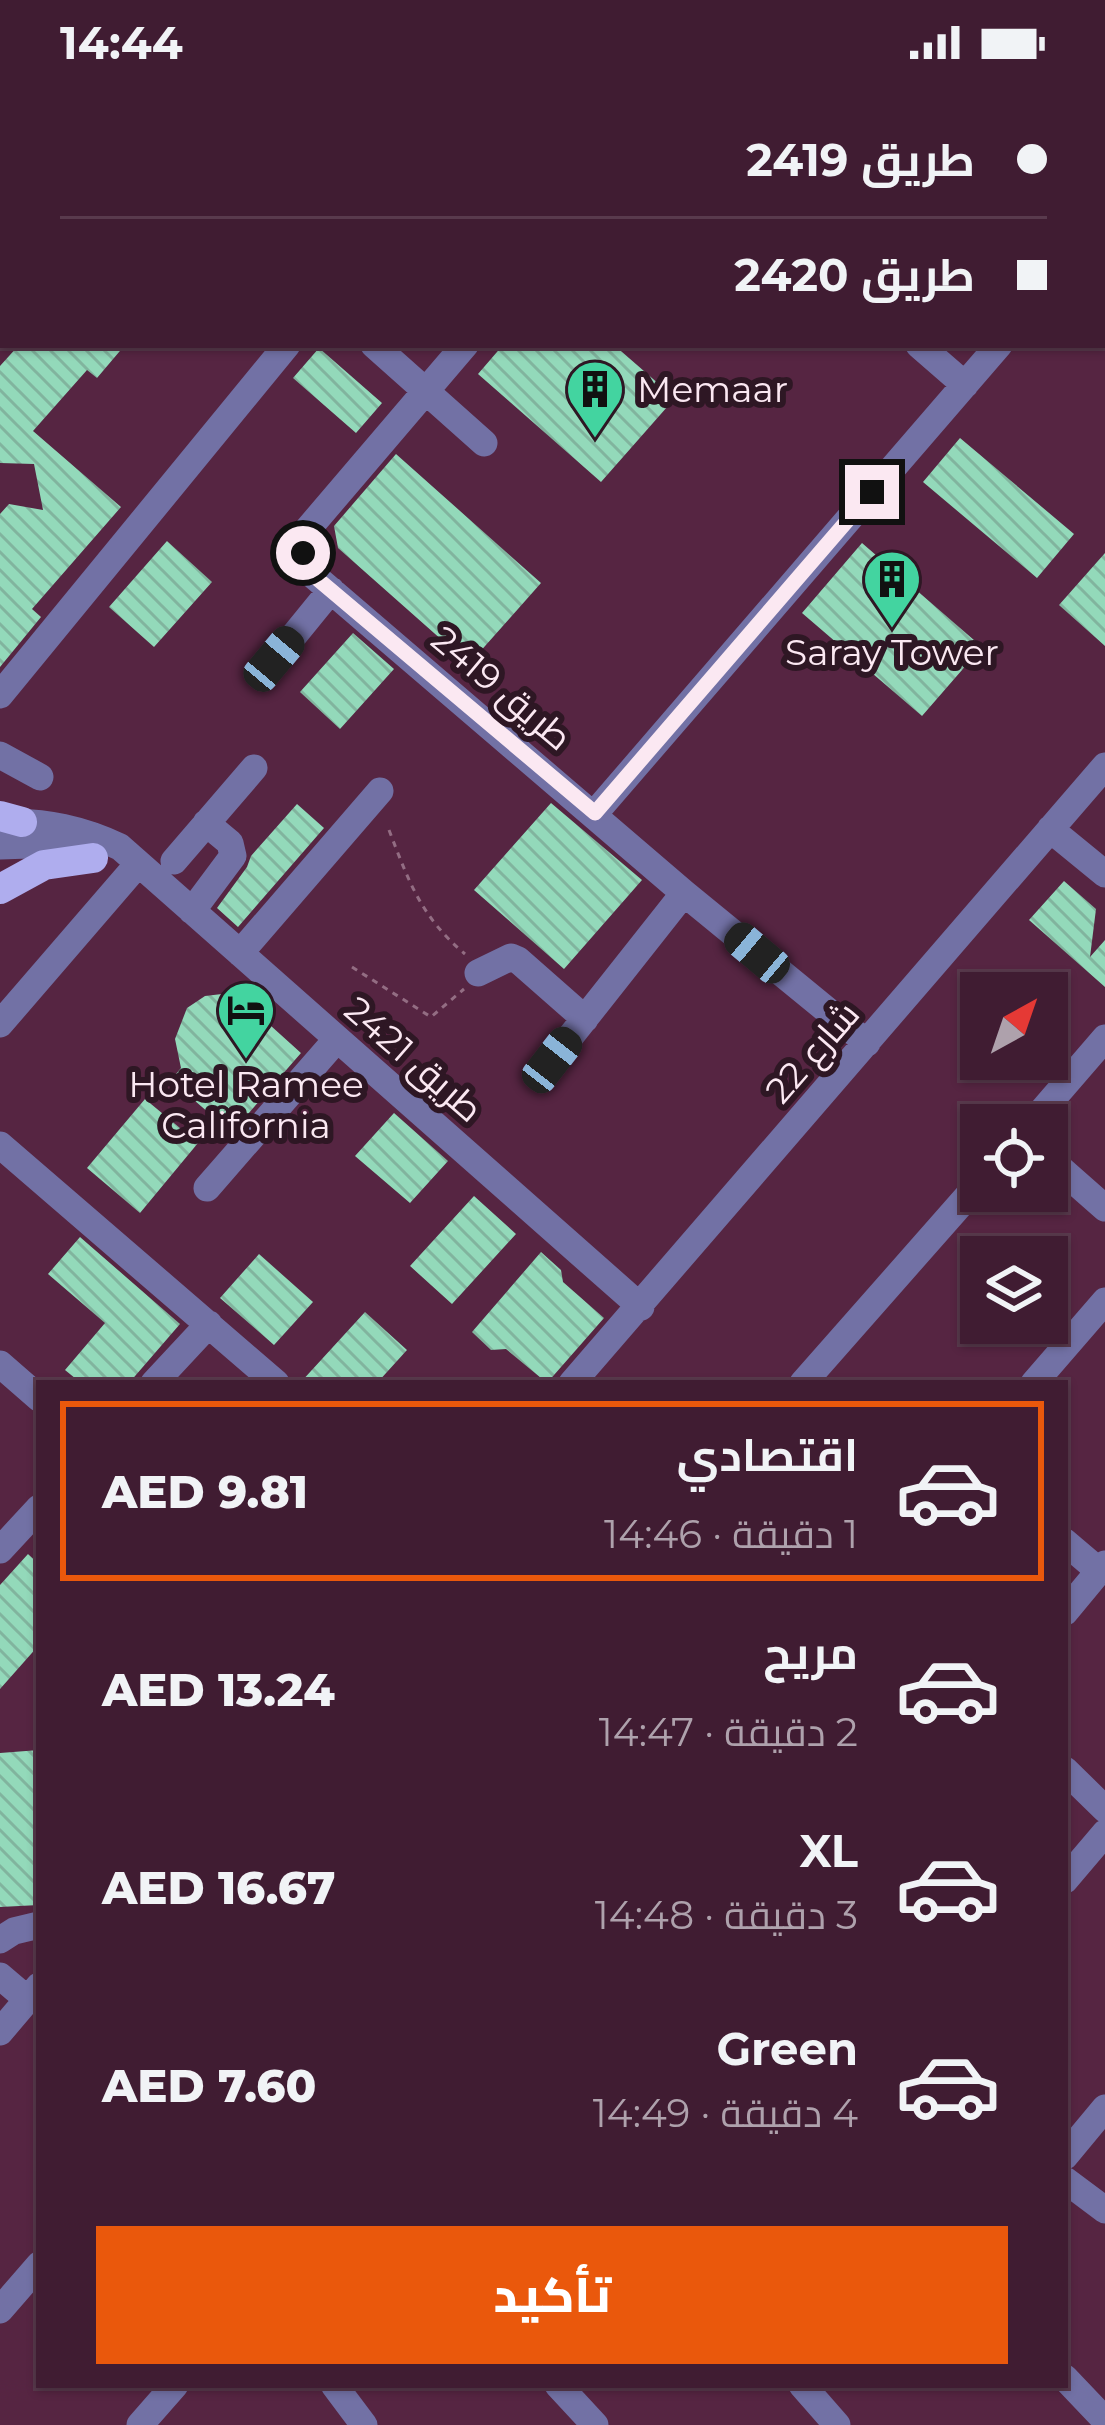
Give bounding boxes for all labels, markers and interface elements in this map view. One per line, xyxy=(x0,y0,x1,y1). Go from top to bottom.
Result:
text: 14:44 xyxy=(60,15,183,70)
text: طريق 2419 xyxy=(746,132,975,187)
text: طريق 2420 xyxy=(734,247,975,302)
building icon: Memaar xyxy=(564,358,626,440)
place label: Memaar xyxy=(637,367,788,411)
route end xyxy=(845,465,899,519)
route start xyxy=(276,526,330,580)
building icon: Saray Tower xyxy=(861,548,923,630)
street label: طريق 2419 xyxy=(422,617,581,760)
car xyxy=(237,620,311,698)
place label: Saray Tower xyxy=(785,630,999,674)
car xyxy=(718,916,796,990)
north arrow xyxy=(960,972,1068,1080)
map controls xyxy=(960,972,1068,1344)
hotel icon: Hotel Ramee California xyxy=(215,979,277,1061)
street label: طريق 2421 xyxy=(335,987,492,1132)
street label: شارع 22 xyxy=(756,992,870,1114)
car xyxy=(516,1021,588,1099)
place label: Hotel Ramee California xyxy=(128,1062,364,1147)
button: locate xyxy=(960,1104,1068,1212)
button: layers xyxy=(960,1236,1068,1344)
text: اقتصادي xyxy=(677,1427,858,1482)
icon: car xyxy=(894,1437,1002,1545)
text: AED 9.81 xyxy=(102,1464,308,1519)
text: 1 دقيقة · 14:46 xyxy=(604,1510,858,1558)
text: مريح xyxy=(763,1625,858,1680)
icon: car xyxy=(894,1635,1002,1743)
text: AED 13.24 xyxy=(102,1662,335,1717)
text: 2 دقيقة · 14:47 xyxy=(599,1708,858,1756)
text: XL xyxy=(800,1823,858,1878)
icon: car xyxy=(894,1833,1002,1941)
text: AED 16.67 xyxy=(102,1860,335,1915)
text: 3 دقيقة · 14:48 xyxy=(595,1891,858,1939)
text: Green xyxy=(716,2021,858,2076)
icon: car xyxy=(894,2031,1002,2139)
text: AED 7.60 xyxy=(102,2058,316,2113)
text: 4 دقيقة · 14:49 xyxy=(593,2089,858,2137)
button: تأكيد xyxy=(96,2226,1008,2364)

